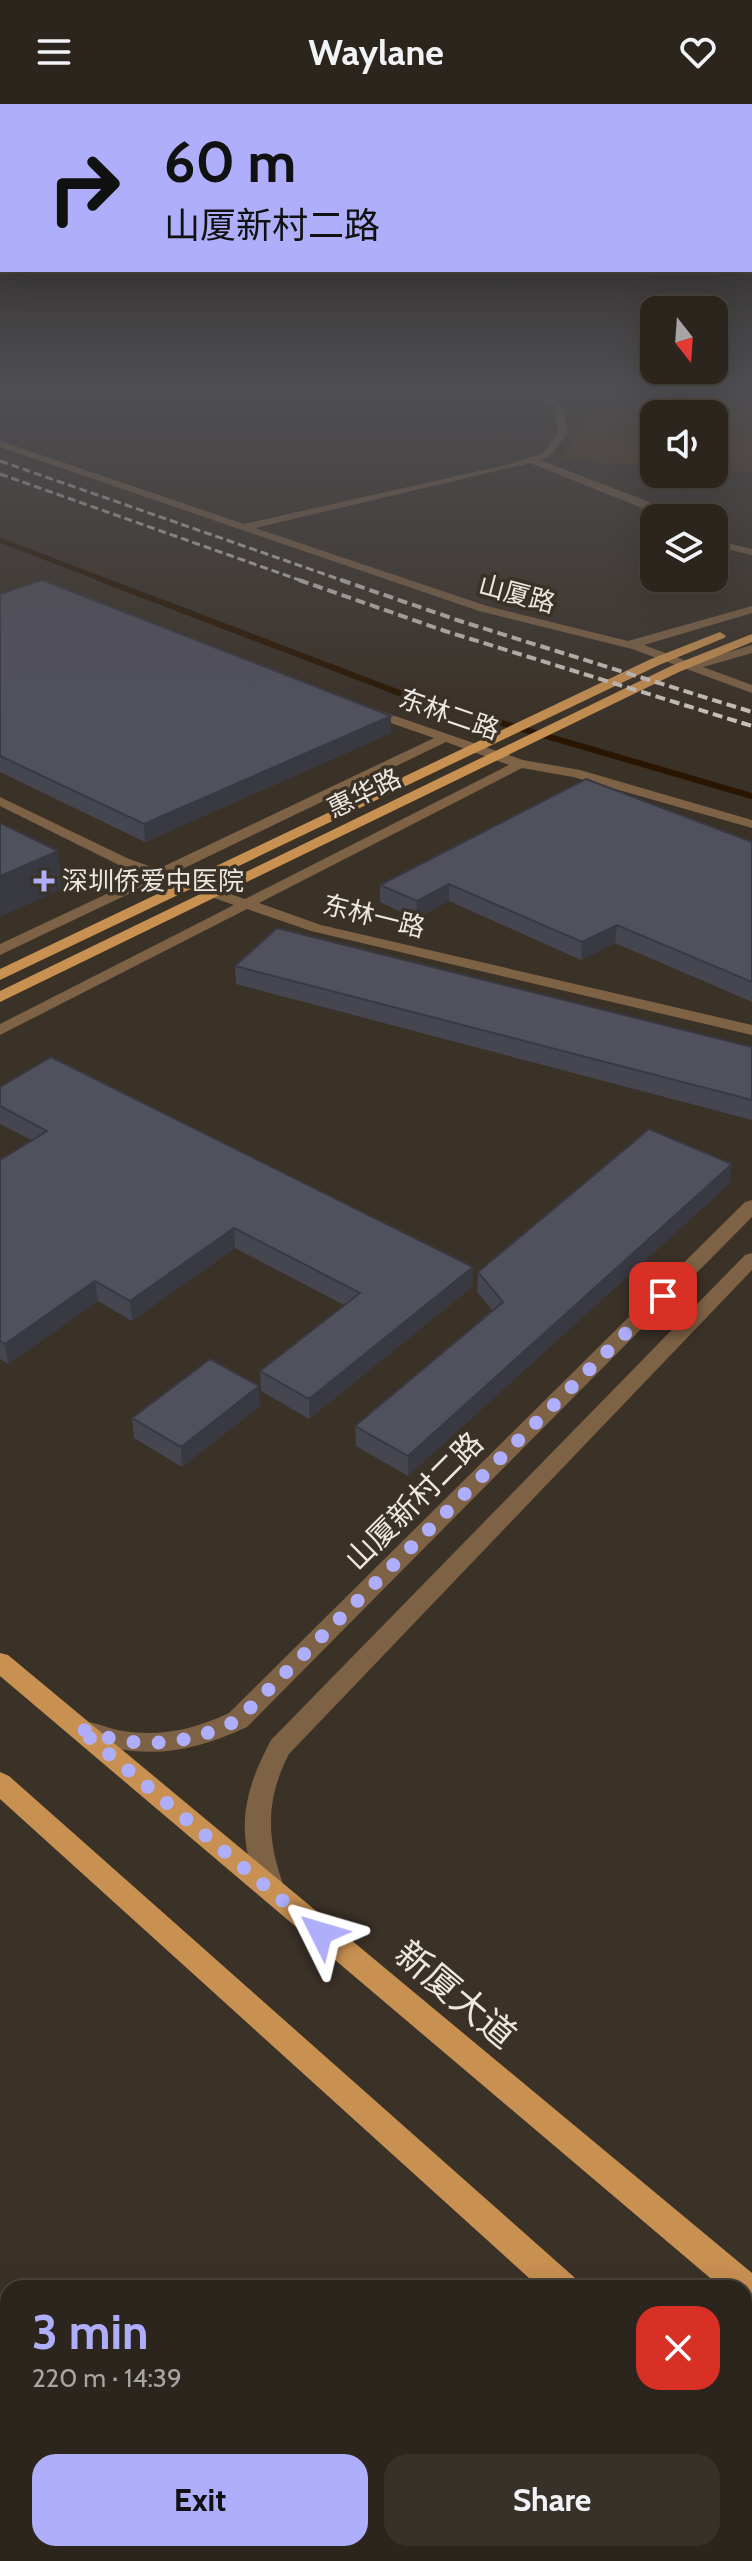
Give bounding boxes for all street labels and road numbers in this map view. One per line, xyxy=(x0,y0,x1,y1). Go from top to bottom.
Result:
street label: 山厦路 xyxy=(475,568,559,620)
street label: 东林二路 xyxy=(395,682,503,746)
street label: 惠华路 xyxy=(322,762,406,824)
street label: 东林一路 xyxy=(320,888,428,944)
street label: 山厦新村二路 xyxy=(337,1424,491,1578)
street label: 新厦大道 xyxy=(387,1931,525,2057)

